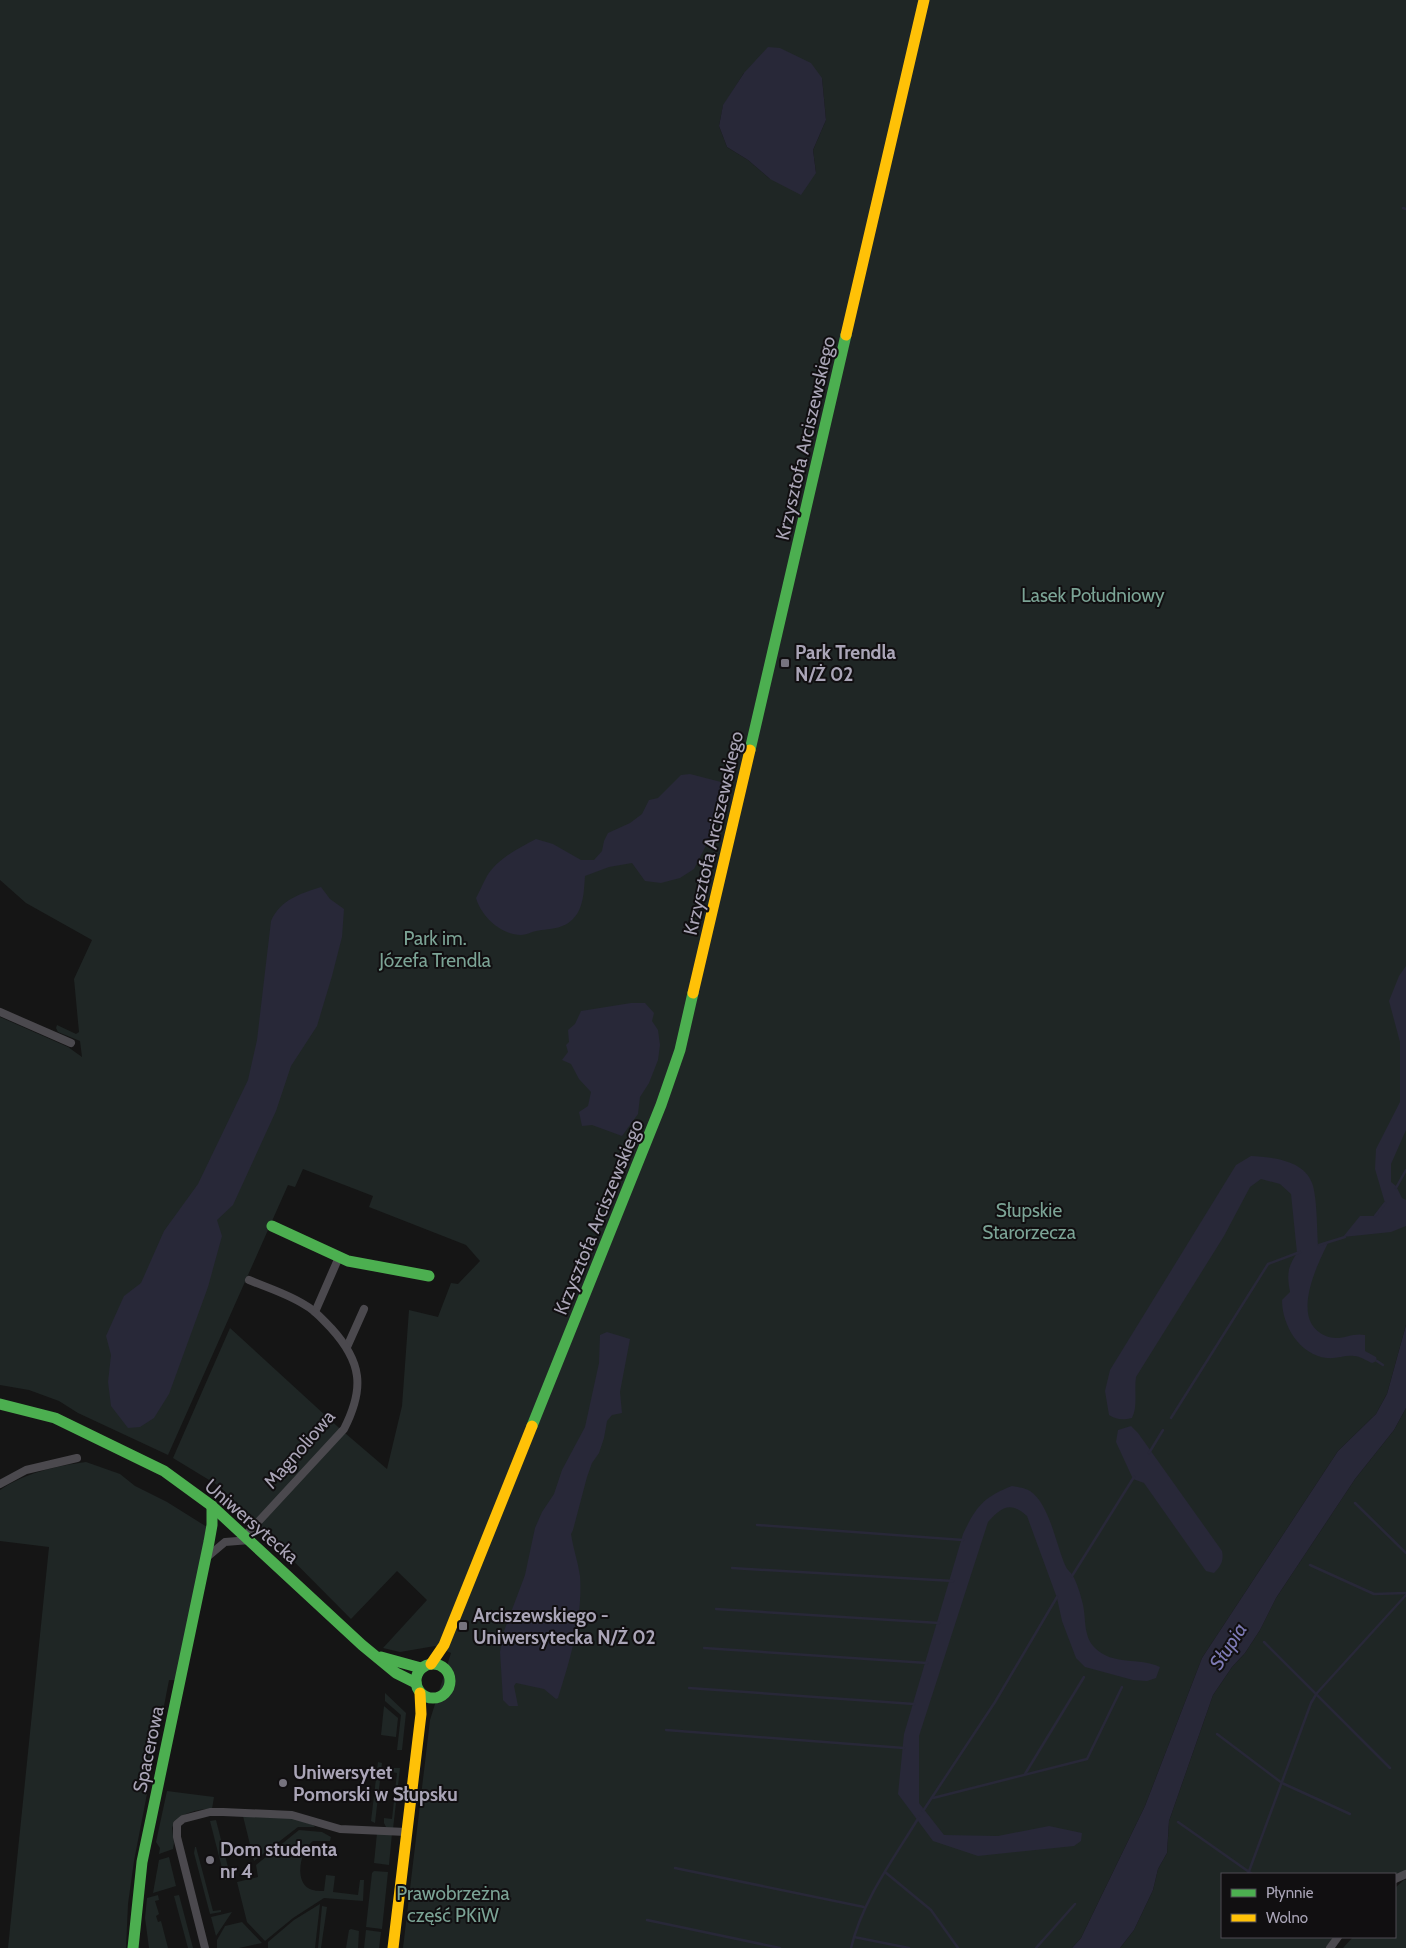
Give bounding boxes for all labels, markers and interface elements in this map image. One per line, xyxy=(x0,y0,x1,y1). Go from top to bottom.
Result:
street label: Krzysztofa Arciszewskiego xyxy=(771,334,840,542)
park label: Lasek Południowy xyxy=(1021,584,1165,607)
place label: Park Trendla N/Ż 02 xyxy=(795,641,896,686)
marker: Park Trendla N/Ż 02 xyxy=(779,657,791,669)
street label: Krzysztofa Arciszewskiego xyxy=(679,729,748,937)
park label: Park im. Józefa Trendla xyxy=(378,927,491,972)
street label: Krzysztofa Arciszewskiego xyxy=(549,1116,648,1318)
park label: Słupskie Starorzecza xyxy=(982,1199,1076,1244)
street label: Magnoliowa xyxy=(259,1405,340,1493)
street label: Uniwersytecka xyxy=(200,1474,303,1569)
place label: Arciszewskiego - Uniwersytecka N/Ż 02 xyxy=(473,1604,656,1649)
water label: Słupia xyxy=(1204,1618,1252,1674)
marker: Arciszewskiego - Uniwersytecka N/Ż 02 xyxy=(457,1620,469,1632)
street label: Spacerowa xyxy=(128,1704,169,1794)
place label: Uniwersytet Pomorski w Słupsku xyxy=(293,1761,458,1806)
marker: Uniwersytet Pomorski w Słupsku xyxy=(277,1777,289,1789)
place label: Dom studenta nr 4 xyxy=(220,1838,338,1883)
marker: Dom studenta nr 4 xyxy=(204,1854,216,1866)
legend xyxy=(1221,1873,1396,1938)
park label: Prawobrzeżna część PKiW xyxy=(396,1882,510,1927)
text: Płynnie xyxy=(1266,1884,1314,1902)
text: Wolno xyxy=(1266,1909,1308,1927)

